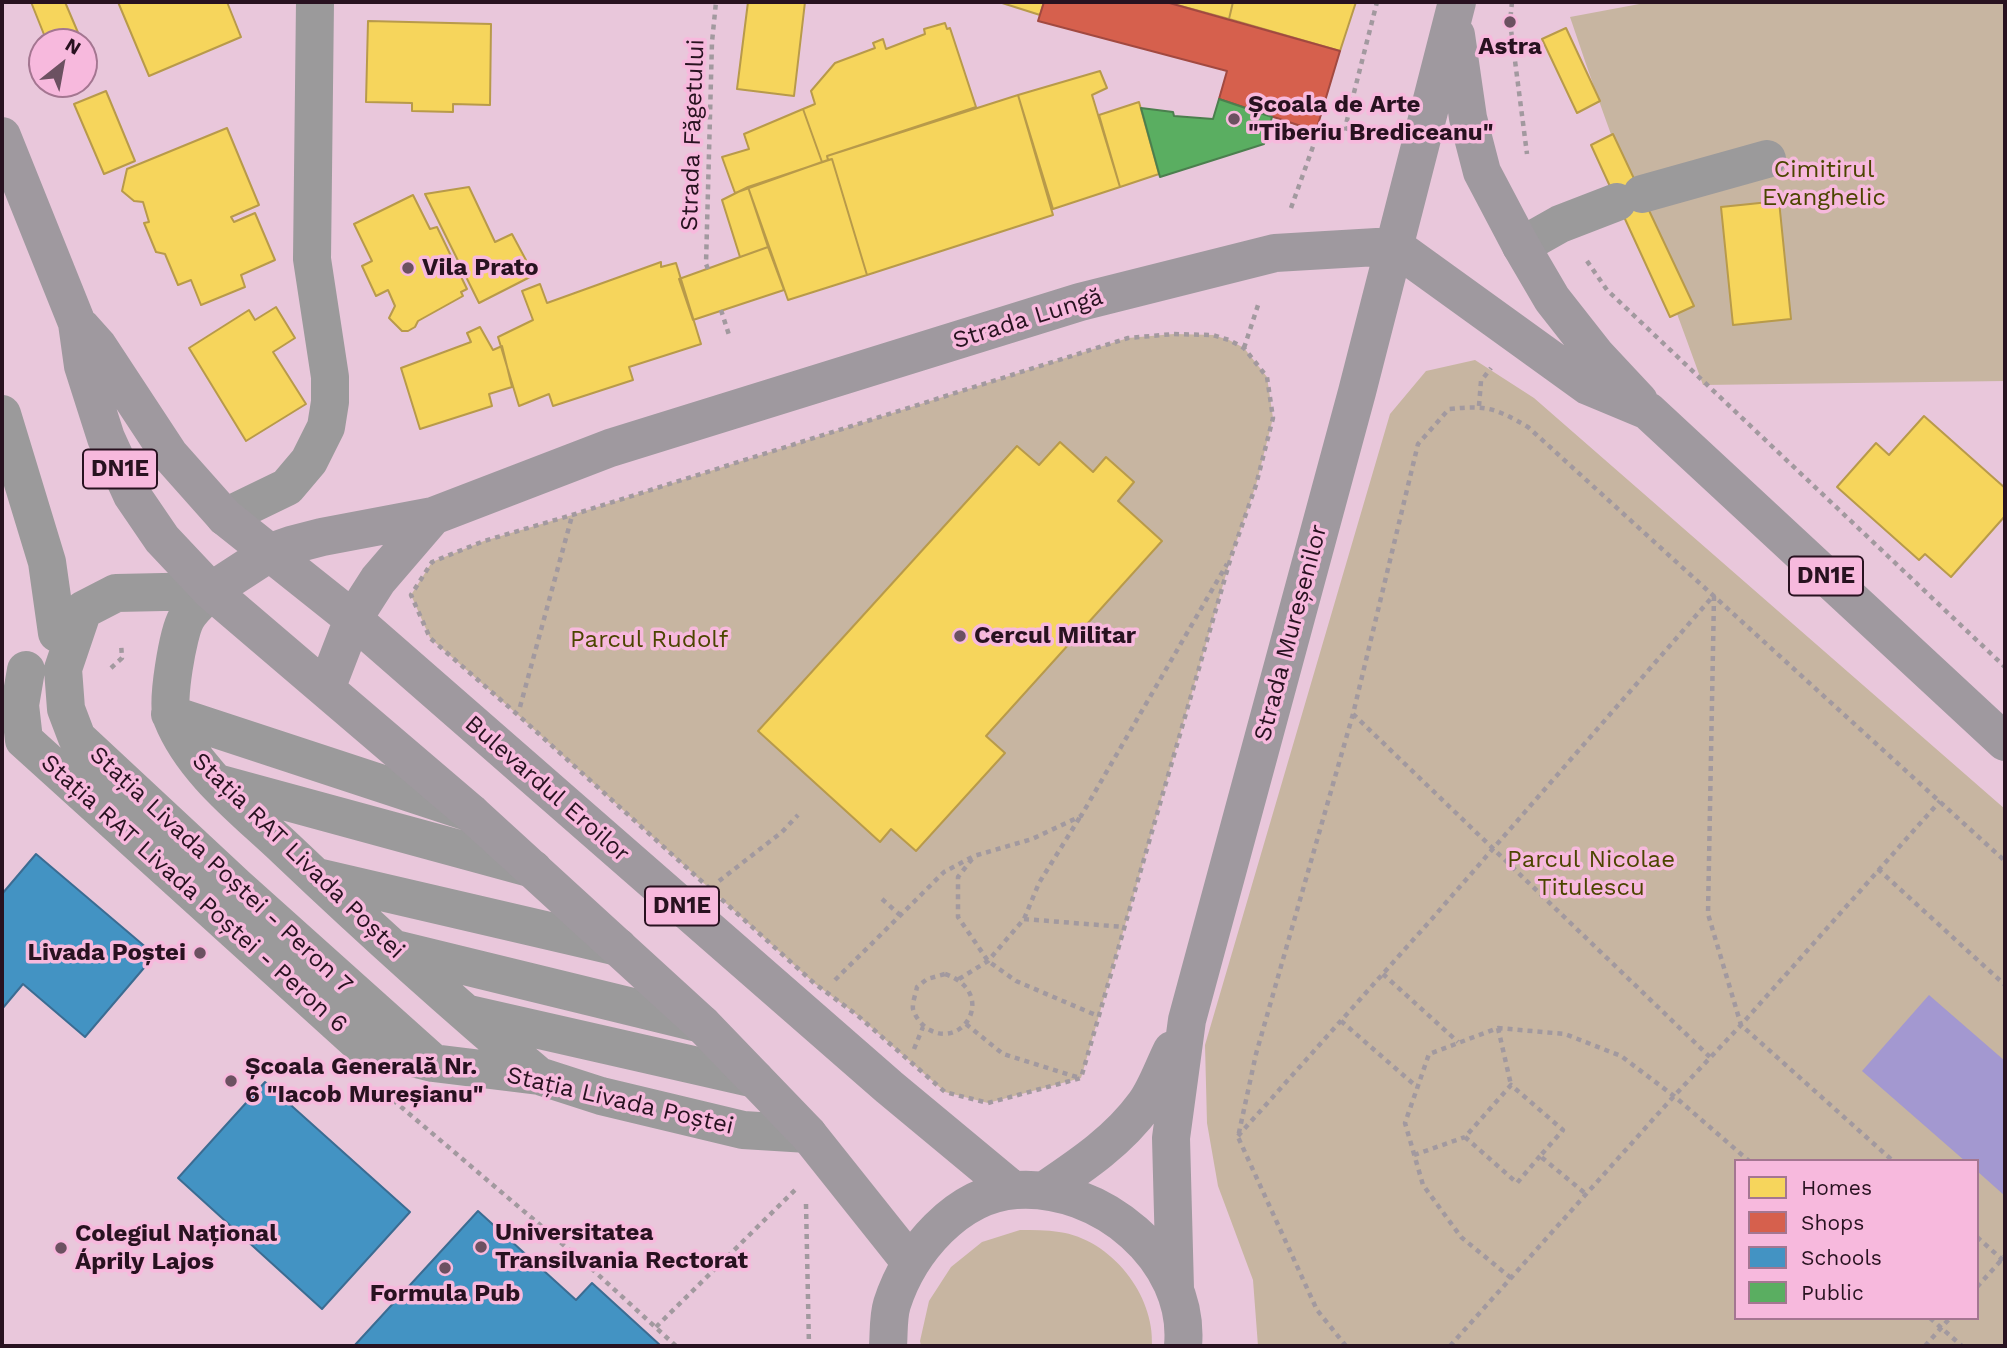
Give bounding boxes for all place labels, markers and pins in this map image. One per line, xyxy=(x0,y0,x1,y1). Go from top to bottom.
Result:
marker: Astra xyxy=(1502,14,1518,30)
place label: Astra xyxy=(1478,33,1542,61)
place label: Școala de Arte "Tiberiu Brediceanu" xyxy=(1248,91,1493,147)
marker: Școala de Arte "Tiberiu Brediceanu" xyxy=(1226,111,1242,127)
place label: Vila Prato xyxy=(422,254,539,282)
marker: Vila Prato xyxy=(400,260,416,276)
place label: Cercul Militar xyxy=(974,622,1136,650)
marker: Cercul Militar xyxy=(952,628,968,644)
place label: Livada Poștei xyxy=(28,939,186,967)
marker: Livada Poștei xyxy=(192,945,208,961)
place label: Școala Generală Nr. 6 "Iacob Mureșianu" xyxy=(245,1053,483,1109)
marker: Școala Generală Nr. 6 "Iacob Mureșianu" xyxy=(223,1073,239,1089)
place label: Universitatea Transilvania Rectorat xyxy=(495,1219,748,1275)
place label: Colegiul Național Áprily Lajos xyxy=(75,1220,277,1276)
marker: Universitatea Transilvania Rectorat xyxy=(473,1239,489,1255)
marker: Colegiul Național Áprily Lajos xyxy=(53,1240,69,1256)
marker: Formula Pub xyxy=(437,1260,453,1276)
place label: Formula Pub xyxy=(370,1280,520,1308)

